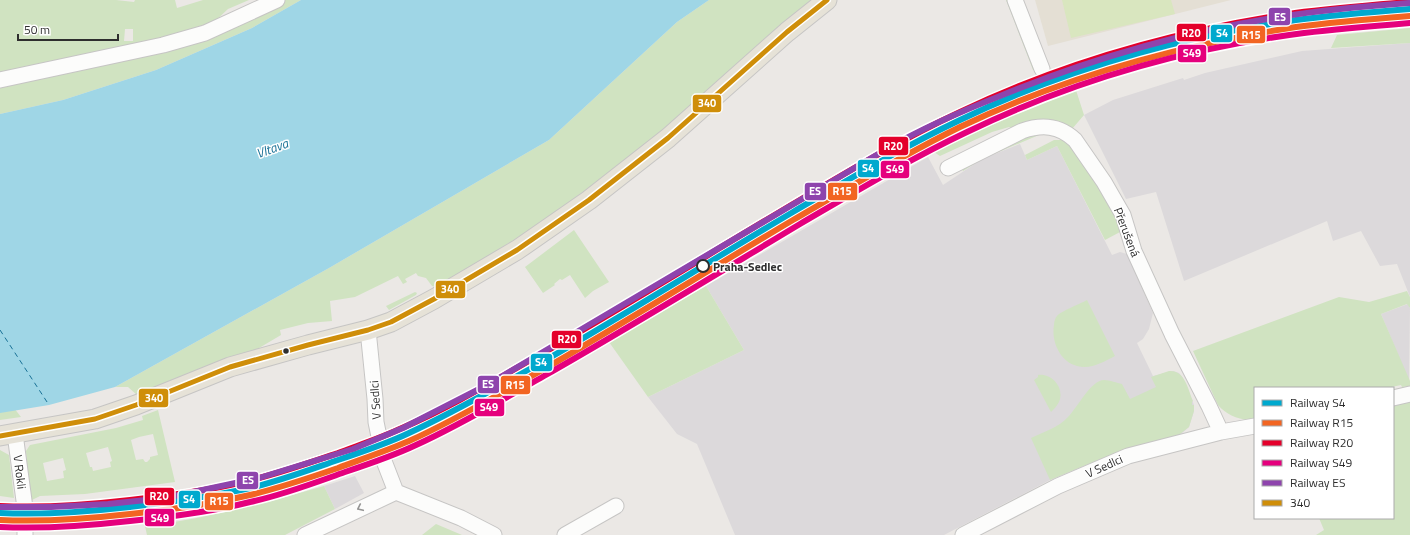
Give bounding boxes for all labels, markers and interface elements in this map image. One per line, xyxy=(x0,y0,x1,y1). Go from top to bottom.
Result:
line badge: ES xyxy=(1268,7,1291,26)
text: ES xyxy=(1274,9,1286,25)
scale bar xyxy=(18,16,118,42)
text: 50 m xyxy=(24,20,50,39)
line badge: R20 xyxy=(1176,23,1207,42)
line badge: S4 xyxy=(1210,24,1233,43)
text: R20 xyxy=(1181,25,1201,41)
text: S4 xyxy=(1216,25,1228,41)
line badge: R15 xyxy=(1236,25,1266,44)
text: R15 xyxy=(1241,27,1261,43)
line badge: S49 xyxy=(1177,44,1207,63)
text: S49 xyxy=(1183,45,1201,61)
line badge: 340 xyxy=(692,94,722,113)
text: 340 xyxy=(698,95,716,111)
water label: Vltava xyxy=(253,132,292,163)
line badge: R20 xyxy=(878,136,909,156)
text: R20 xyxy=(883,138,903,154)
line badge: S4 xyxy=(857,159,880,178)
text: S4 xyxy=(862,160,874,176)
line badge: S49 xyxy=(880,160,910,179)
text: S49 xyxy=(886,161,904,177)
line badge: ES xyxy=(804,182,827,201)
line badge: R15 xyxy=(827,182,858,201)
text: ES xyxy=(809,183,821,199)
text: R15 xyxy=(832,183,852,199)
street label: Přerušená xyxy=(1109,204,1145,260)
place label: Praha-Sedlec xyxy=(713,257,782,276)
marker: Praha-Sedlec xyxy=(696,259,710,273)
line badge: 340 xyxy=(435,280,466,299)
text: 340 xyxy=(441,281,459,297)
line badge: R20 xyxy=(551,330,582,349)
text: R20 xyxy=(557,331,577,347)
unlabelled marker xyxy=(281,346,291,356)
line badge: S4 xyxy=(530,353,553,372)
text: S4 xyxy=(535,354,547,370)
line badge: ES xyxy=(477,375,500,394)
line badge: R15 xyxy=(500,375,531,395)
text: ES xyxy=(482,376,494,392)
text: R15 xyxy=(505,377,525,393)
street label: V Sedlci xyxy=(364,380,386,420)
legend xyxy=(1254,387,1394,519)
line badge: 340 xyxy=(138,388,169,408)
text: 340 xyxy=(145,390,163,406)
text: Railway S4 xyxy=(1290,393,1346,412)
line badge: S49 xyxy=(474,398,505,417)
text: S49 xyxy=(480,399,498,415)
text: Railway R15 xyxy=(1290,413,1353,432)
text: Railway R20 xyxy=(1290,433,1353,452)
street label: V Sedlci xyxy=(1082,449,1126,483)
text: Railway S49 xyxy=(1290,453,1353,472)
street label: V Rokli xyxy=(8,454,32,490)
line badge: ES xyxy=(236,471,259,490)
text: ES xyxy=(242,472,254,488)
text: Railway ES xyxy=(1290,473,1345,492)
line badge: R20 xyxy=(144,487,175,506)
text: R20 xyxy=(149,488,169,504)
line badge: S4 xyxy=(178,490,201,509)
text: S4 xyxy=(183,491,195,507)
line badge: R15 xyxy=(204,492,234,511)
text: R15 xyxy=(209,493,229,509)
text: 340 xyxy=(1290,493,1310,512)
one-way arrow xyxy=(357,503,365,511)
line badge: S49 xyxy=(144,508,175,527)
text: S49 xyxy=(151,510,169,526)

